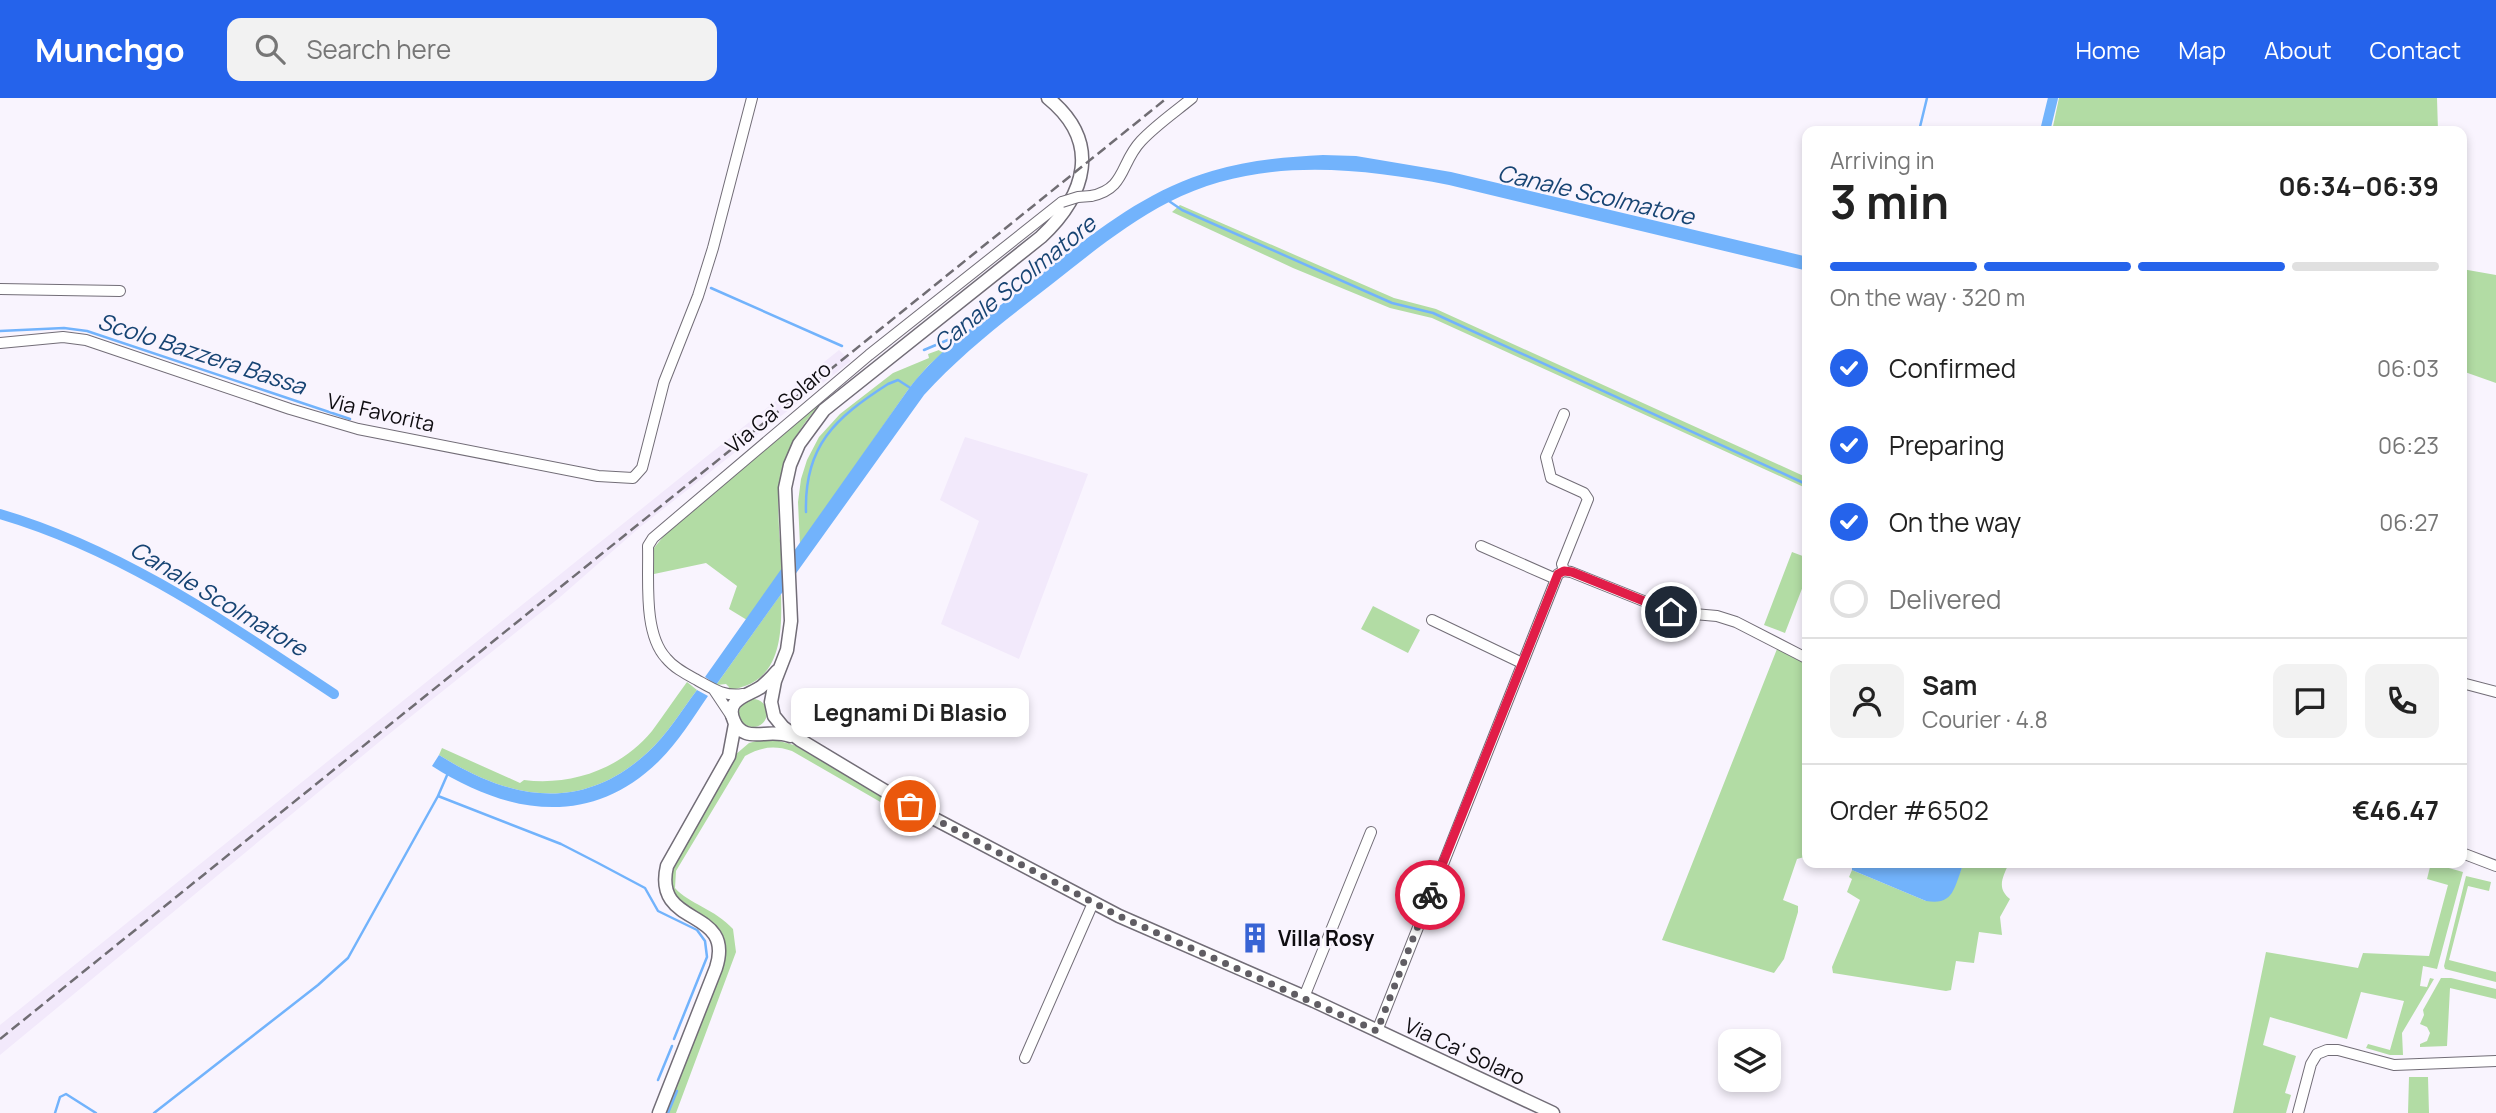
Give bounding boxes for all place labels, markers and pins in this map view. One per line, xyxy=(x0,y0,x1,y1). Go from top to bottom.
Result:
pin xyxy=(1641,582,1701,642)
callout: Legnami Di Blasio xyxy=(791,687,1029,736)
pin xyxy=(880,776,940,836)
building icon: Villa Rosy xyxy=(1238,921,1272,955)
place label: Villa Rosy xyxy=(1278,924,1375,952)

